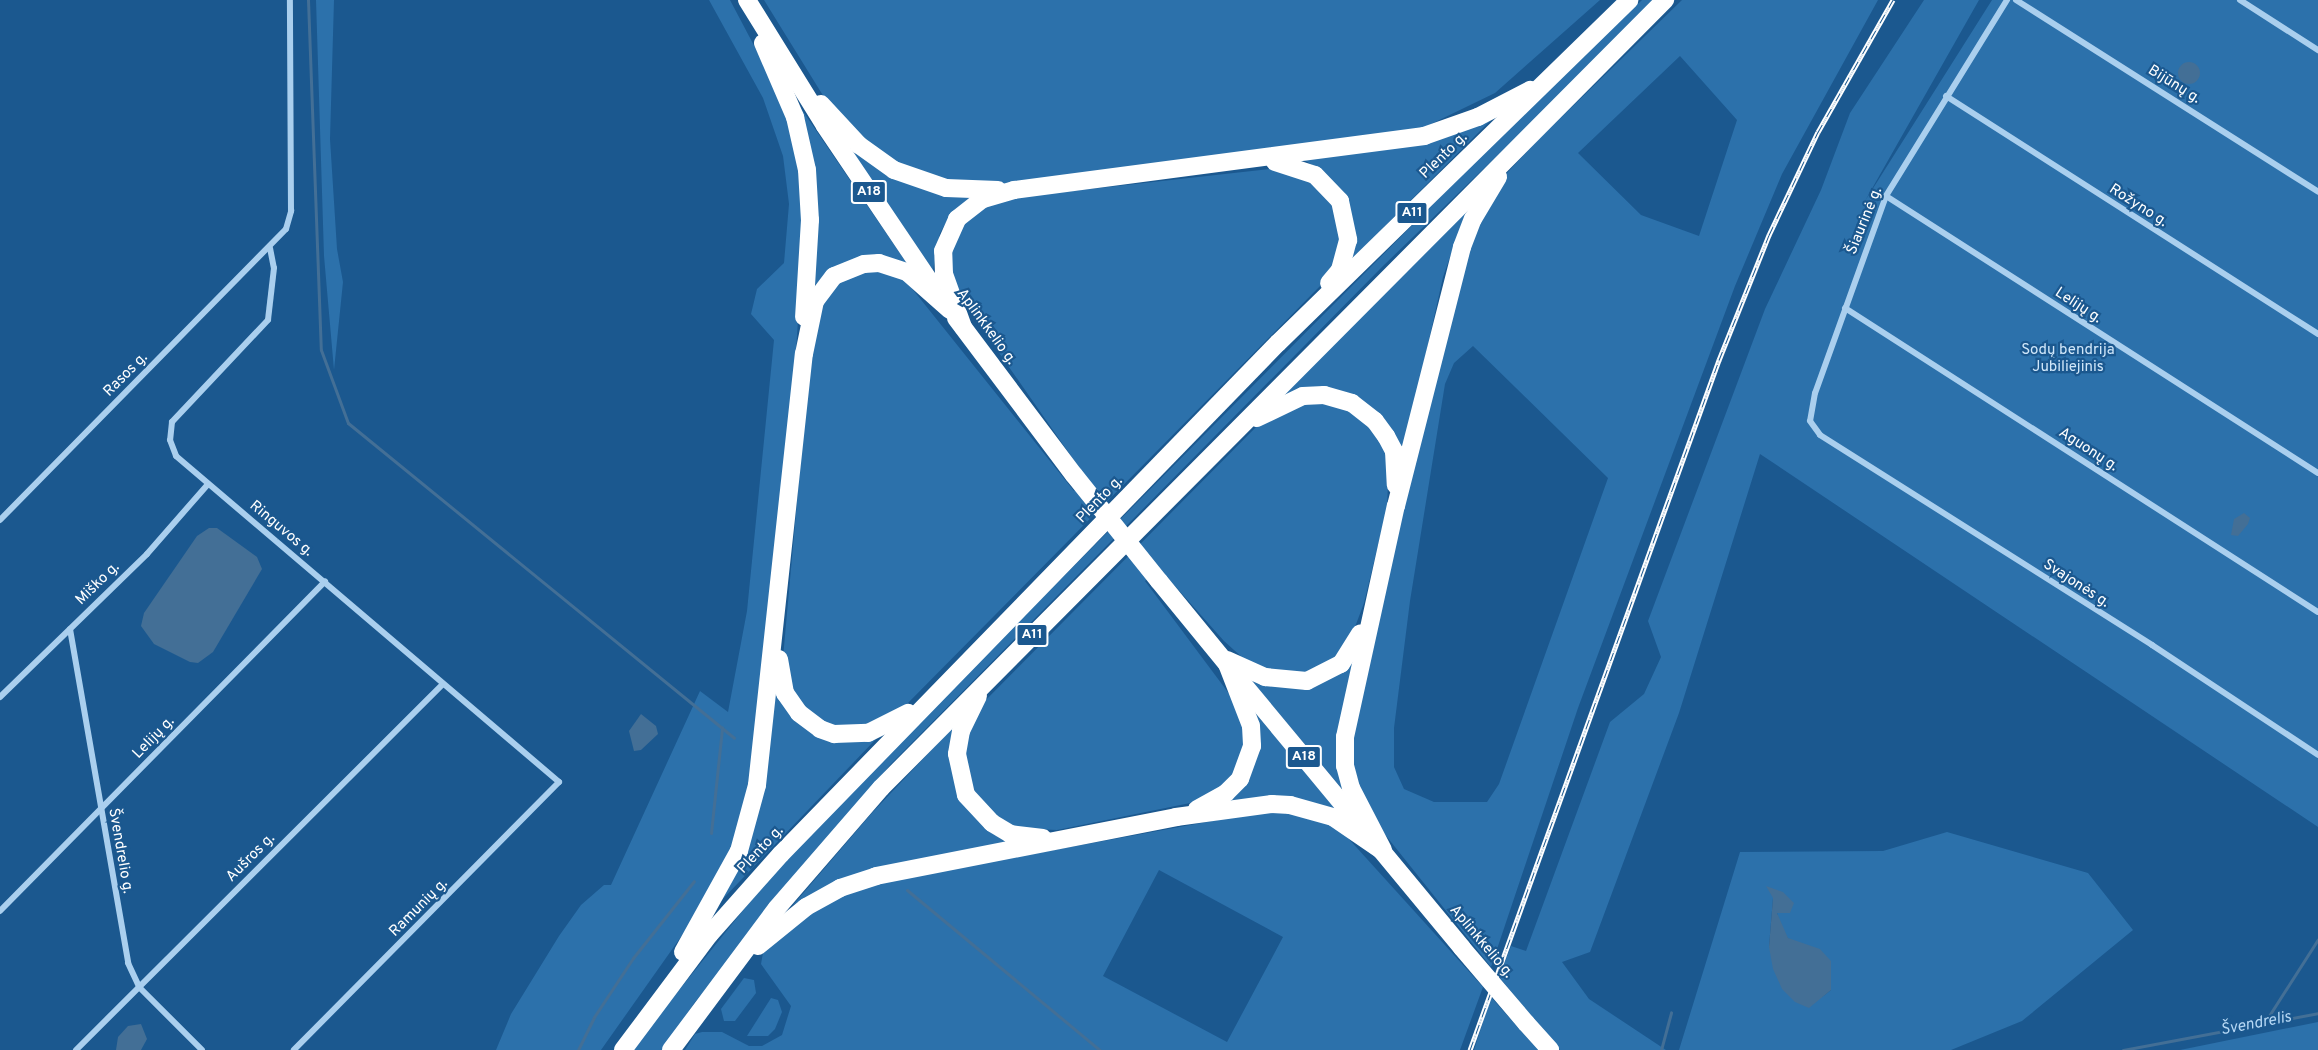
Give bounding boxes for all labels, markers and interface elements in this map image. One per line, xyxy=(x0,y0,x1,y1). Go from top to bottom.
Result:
street label: Bijūnų g. xyxy=(2144,62,2204,108)
street label: Plento g. xyxy=(1417,129,1471,183)
road number: A18 xyxy=(850,181,888,203)
street label: Rožyno g. xyxy=(2105,181,2171,231)
street label: Šiaurinė g. xyxy=(1843,185,1887,257)
road number: A11 xyxy=(1394,202,1430,224)
street label: Lelijų g. xyxy=(2051,284,2105,328)
street label: Aplinkkelio g. xyxy=(952,285,1020,369)
park label: Sodų bendrija Jubiliejinis xyxy=(2021,341,2115,376)
street label: Rasos g. xyxy=(100,349,152,401)
street label: Aguonų g. xyxy=(2055,424,2121,476)
street label: Plento g. xyxy=(1073,473,1127,527)
street label: Ringuvos g. xyxy=(245,497,317,561)
street label: Svajonės g. xyxy=(2039,556,2113,612)
street label: Miško g. xyxy=(72,559,124,609)
road number: A11 xyxy=(1014,624,1050,646)
street label: Lelijų g. xyxy=(129,713,179,763)
road number: A18 xyxy=(1284,746,1324,768)
street label: Švendrelio g. xyxy=(104,807,136,895)
street label: Plento g. xyxy=(734,822,788,878)
street label: Aušros g. xyxy=(223,830,279,886)
street label: Ramunių g. xyxy=(386,875,452,941)
street label: Aplinkkelio g. xyxy=(1445,902,1517,982)
water label: Švendrelis xyxy=(2219,1008,2293,1040)

